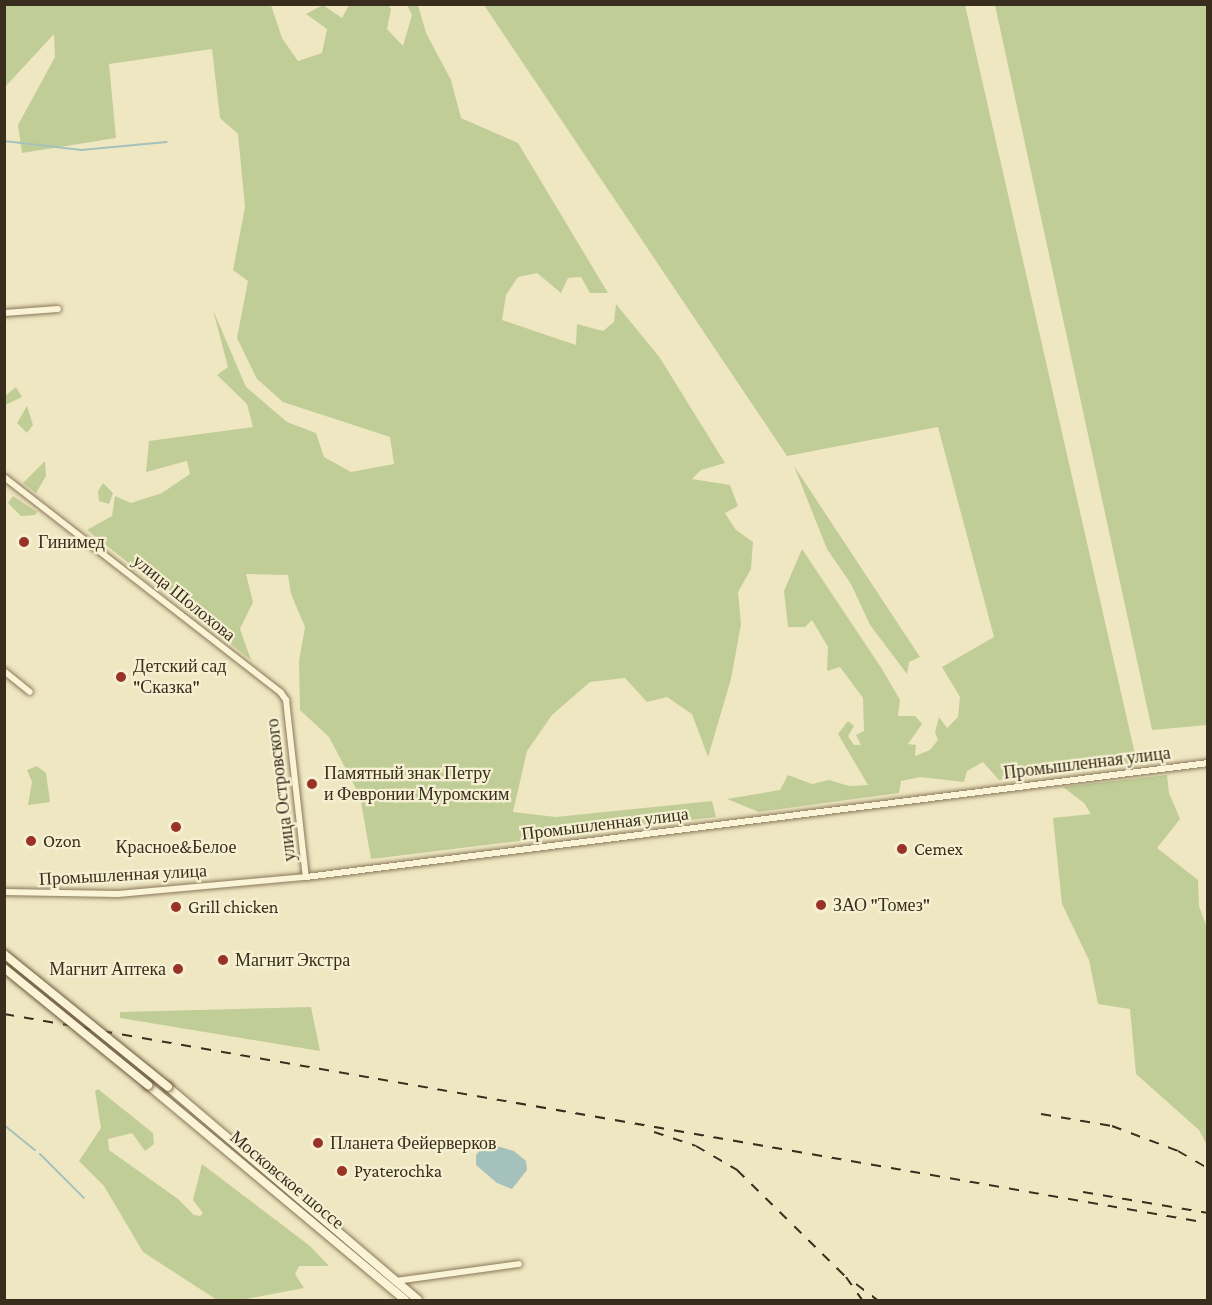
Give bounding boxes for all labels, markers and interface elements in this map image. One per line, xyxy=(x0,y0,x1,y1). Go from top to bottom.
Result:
place label: Гинимед xyxy=(38,531,105,553)
marker: Гинимед xyxy=(15,533,33,551)
street label: улица Шолохова xyxy=(128,550,240,646)
place label: Детский сад "Сказка" xyxy=(133,656,226,698)
marker: Детский сад "Сказка" xyxy=(114,670,128,684)
street label: улица Островского xyxy=(262,717,300,863)
street label: Промышленная улица xyxy=(1002,742,1172,784)
place label: Памятный знак Петру и Февронии Муромским xyxy=(324,763,509,806)
marker: Памятный знак Петру и Февронии Муромским xyxy=(305,777,319,791)
street label: Промышленная улица xyxy=(520,803,690,845)
marker: Красное&Белое xyxy=(169,820,183,834)
place label: Ozon xyxy=(43,830,81,852)
marker: Ozon xyxy=(24,834,38,848)
place label: Красное&Белое xyxy=(116,836,236,858)
place label: Cemex xyxy=(914,838,963,860)
marker: Cemex xyxy=(895,842,909,856)
street label: Промышленная улица xyxy=(38,860,208,890)
place label: ЗАО "Томез" xyxy=(833,894,930,916)
place label: Grill chicken xyxy=(188,896,279,918)
marker: ЗАО "Томез" xyxy=(814,898,828,912)
marker: Grill chicken xyxy=(169,900,183,914)
place label: Магнит Экстра xyxy=(235,949,350,971)
marker: Магнит Экстра xyxy=(216,953,230,967)
place label: Магнит Аптека xyxy=(49,958,166,980)
marker: Магнит Аптека xyxy=(171,962,185,976)
street label: Московское шоссе xyxy=(226,1126,348,1234)
place label: Планета Фейерверков xyxy=(330,1132,497,1154)
marker: Планета Фейерверков xyxy=(311,1136,325,1150)
place label: Pyaterochka xyxy=(354,1160,442,1182)
marker: Pyaterochka xyxy=(335,1164,349,1178)

